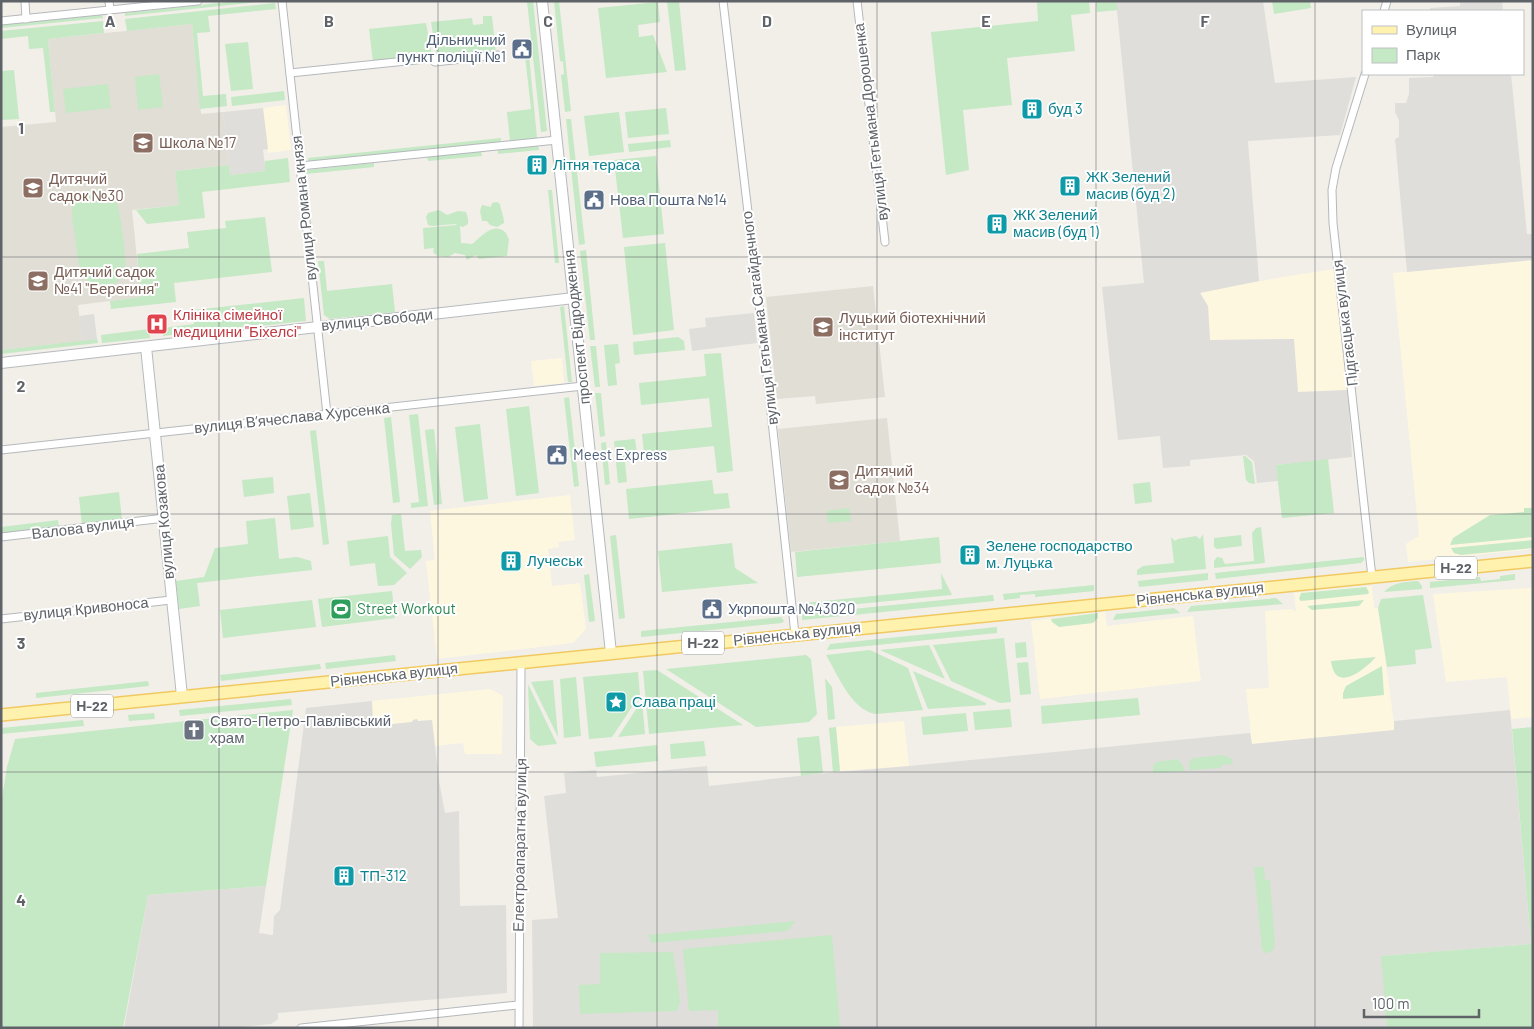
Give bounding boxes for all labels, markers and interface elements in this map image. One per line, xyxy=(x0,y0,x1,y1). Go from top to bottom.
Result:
legend xyxy=(1362,10,1524,75)
text: A xyxy=(105,11,116,30)
text: B xyxy=(324,11,334,30)
text: C xyxy=(543,11,553,30)
text: D xyxy=(762,11,772,30)
text: E xyxy=(981,11,991,30)
text: F xyxy=(1201,11,1210,30)
text: Вулиця xyxy=(1406,20,1457,38)
street label: вулиця Гетьмана Дорошенка xyxy=(849,22,891,222)
place label: Дільничний пункт поліції №1 xyxy=(397,30,506,65)
public building icon: Дільничний пункт поліції №1 xyxy=(510,37,534,61)
text: Парк xyxy=(1406,45,1440,63)
building icon: буд 3 xyxy=(1020,97,1044,121)
place label: буд 3 xyxy=(1048,99,1083,117)
text: 1 xyxy=(18,118,24,137)
school or university icon: Школа №17 xyxy=(131,131,155,155)
place label: Школа №17 xyxy=(159,133,236,151)
street label: вулиця Романа князя xyxy=(286,135,320,281)
building icon: Літня тераса xyxy=(525,153,549,177)
place label: Літня тераса xyxy=(553,155,641,173)
place label: ЖК Зелений масив (буд 2) xyxy=(1086,167,1174,202)
place label: Дитячий садок №30 xyxy=(49,169,124,204)
building icon: ЖК Зелений масив (буд 2) xyxy=(1058,174,1082,198)
school or university icon: Дитячий садок №30 xyxy=(21,176,45,200)
public building icon: Нова Пошта №14 xyxy=(582,188,606,212)
place label: Нова Пошта №14 xyxy=(610,190,727,208)
place label: ЖК Зелений масив (буд 1) xyxy=(1013,205,1099,240)
street label: вулиця Гетьмана Сагайдачного xyxy=(737,210,781,426)
building icon: ЖК Зелений масив (буд 1) xyxy=(985,212,1009,236)
street label: проспект Відродження xyxy=(559,249,593,405)
street label: Підгаєцька вулиця xyxy=(1327,259,1361,387)
place label: Дитячий садок №41 "Берегиня" xyxy=(54,262,158,297)
school or university icon: Дитячий садок №41 "Берегиня" xyxy=(26,269,50,293)
street label: вулиця Свободи xyxy=(320,304,434,334)
place label: Клініка сімейної медицини "Біхелсі" xyxy=(173,305,301,340)
place label: Луцький біотехнічний інститут xyxy=(839,308,986,343)
hospital icon: Клініка сімейної медицини "Біхелсі" xyxy=(145,312,169,336)
school or university icon: Луцький біотехнічний інститут xyxy=(811,315,835,339)
text: 2 xyxy=(17,376,26,395)
street label: вулиця Вʼячеслава Хурсенка xyxy=(193,398,391,436)
public building icon: Meest Express xyxy=(545,443,569,467)
place label: Meest Express xyxy=(573,445,667,463)
place label: Дитячий садок №34 xyxy=(855,461,930,496)
street label: вулиця Козакова xyxy=(149,463,177,580)
school or university icon: Дитячий садок №34 xyxy=(827,468,851,492)
street label: Валова вулиця xyxy=(30,512,135,542)
place label: Зелене господарство м. Луцька xyxy=(986,536,1133,571)
building icon: Зелене господарство м. Луцька xyxy=(958,543,982,567)
building icon: Лучеськ xyxy=(499,549,523,573)
place label: Лучеськ xyxy=(527,551,583,569)
road number: Н-22 xyxy=(1435,556,1477,580)
street label: Рівненська вулиця xyxy=(1135,577,1265,609)
street label: вулиця Кривоноса xyxy=(22,592,150,624)
sports icon: Street Workout xyxy=(329,597,353,621)
public building icon: Укрпошта №43020 xyxy=(700,597,724,621)
place label: Street Workout xyxy=(357,599,456,617)
place label: Укрпошта №43020 xyxy=(728,599,855,617)
street label: Рівненська вулиця xyxy=(732,617,862,649)
road number: Н-22 xyxy=(682,632,724,654)
text: 3 xyxy=(17,633,25,652)
street label: Рівненська вулиця xyxy=(329,658,459,690)
place icon: Слава праці xyxy=(604,690,628,714)
place label: Слава праці xyxy=(632,692,716,710)
road number: Н-22 xyxy=(71,694,113,718)
place label: Свято-Петро-Павлівський храм xyxy=(210,711,391,746)
church icon: Свято-Петро-Павлівський храм xyxy=(182,718,206,742)
street label: Електроапаратна вулиця xyxy=(508,758,530,932)
building icon: ТП-312 xyxy=(332,864,356,888)
place label: ТП-312 xyxy=(360,866,407,884)
text: 4 xyxy=(16,890,26,909)
scale bar xyxy=(1364,986,1479,1018)
text: 100 m xyxy=(1372,994,1410,1012)

